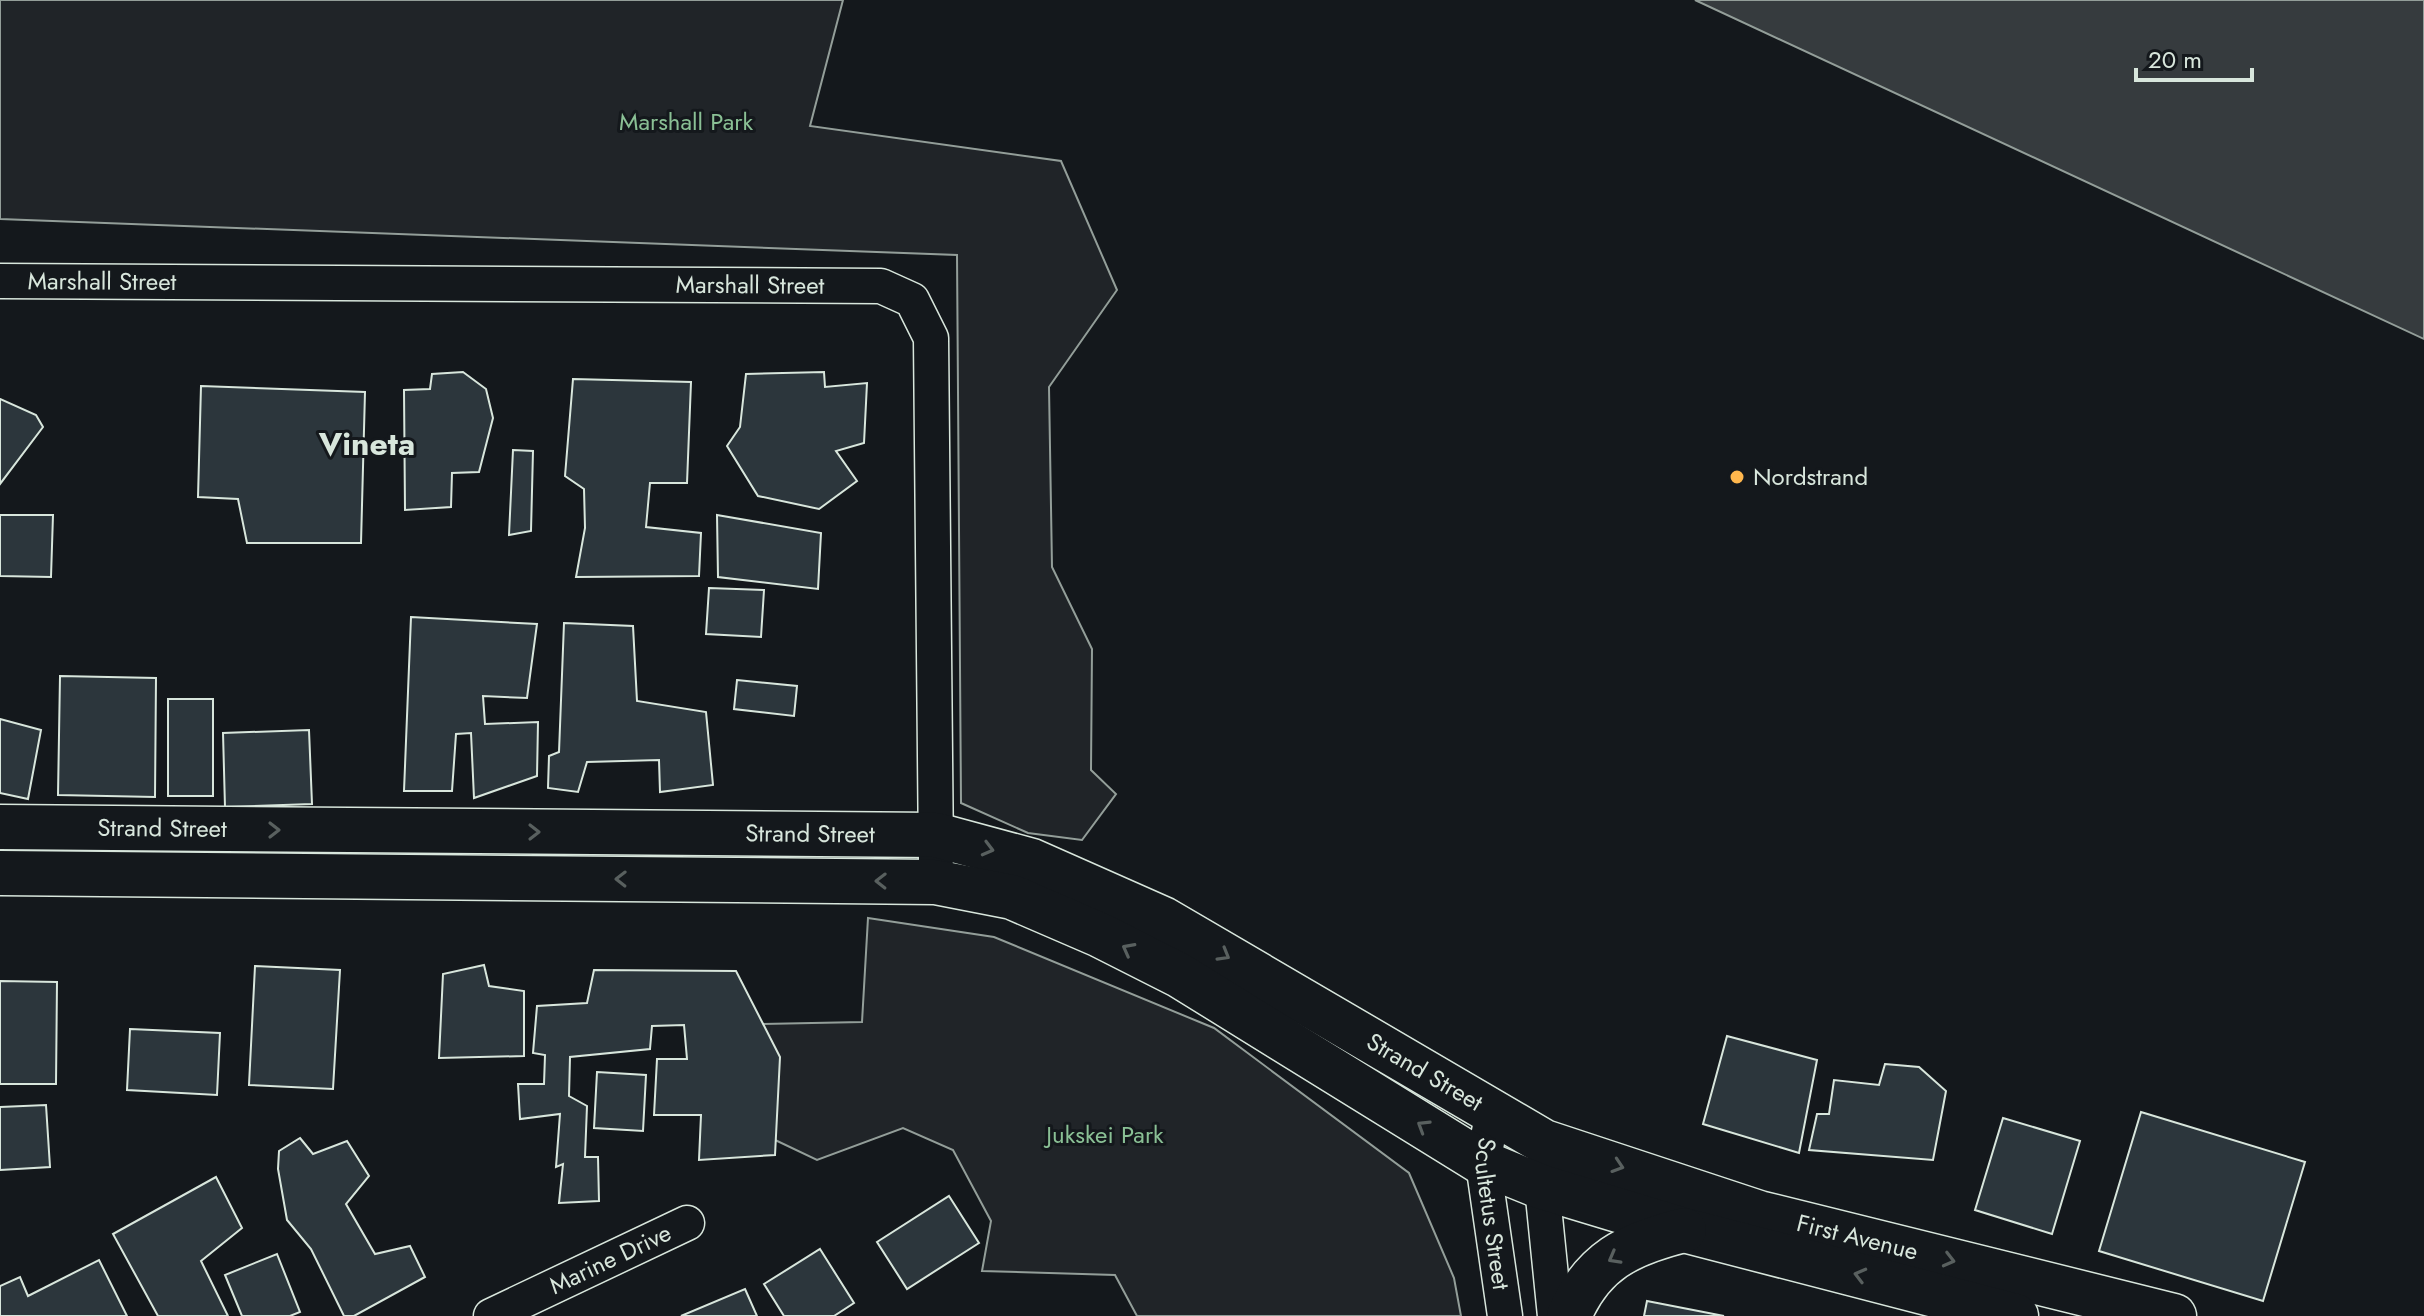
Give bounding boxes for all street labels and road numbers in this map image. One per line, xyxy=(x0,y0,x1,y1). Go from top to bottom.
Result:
street label: Marshall Street xyxy=(28,263,177,299)
street label: Marshall Street xyxy=(676,267,825,303)
street label: Strand Street xyxy=(97,810,227,846)
street label: Strand Street xyxy=(745,815,875,851)
street label: Strand Street xyxy=(1360,1024,1490,1120)
street label: Scultetus Street xyxy=(1466,1135,1519,1292)
street label: First Avenue xyxy=(1793,1205,1922,1269)
street label: Marine Drive xyxy=(543,1215,677,1303)

